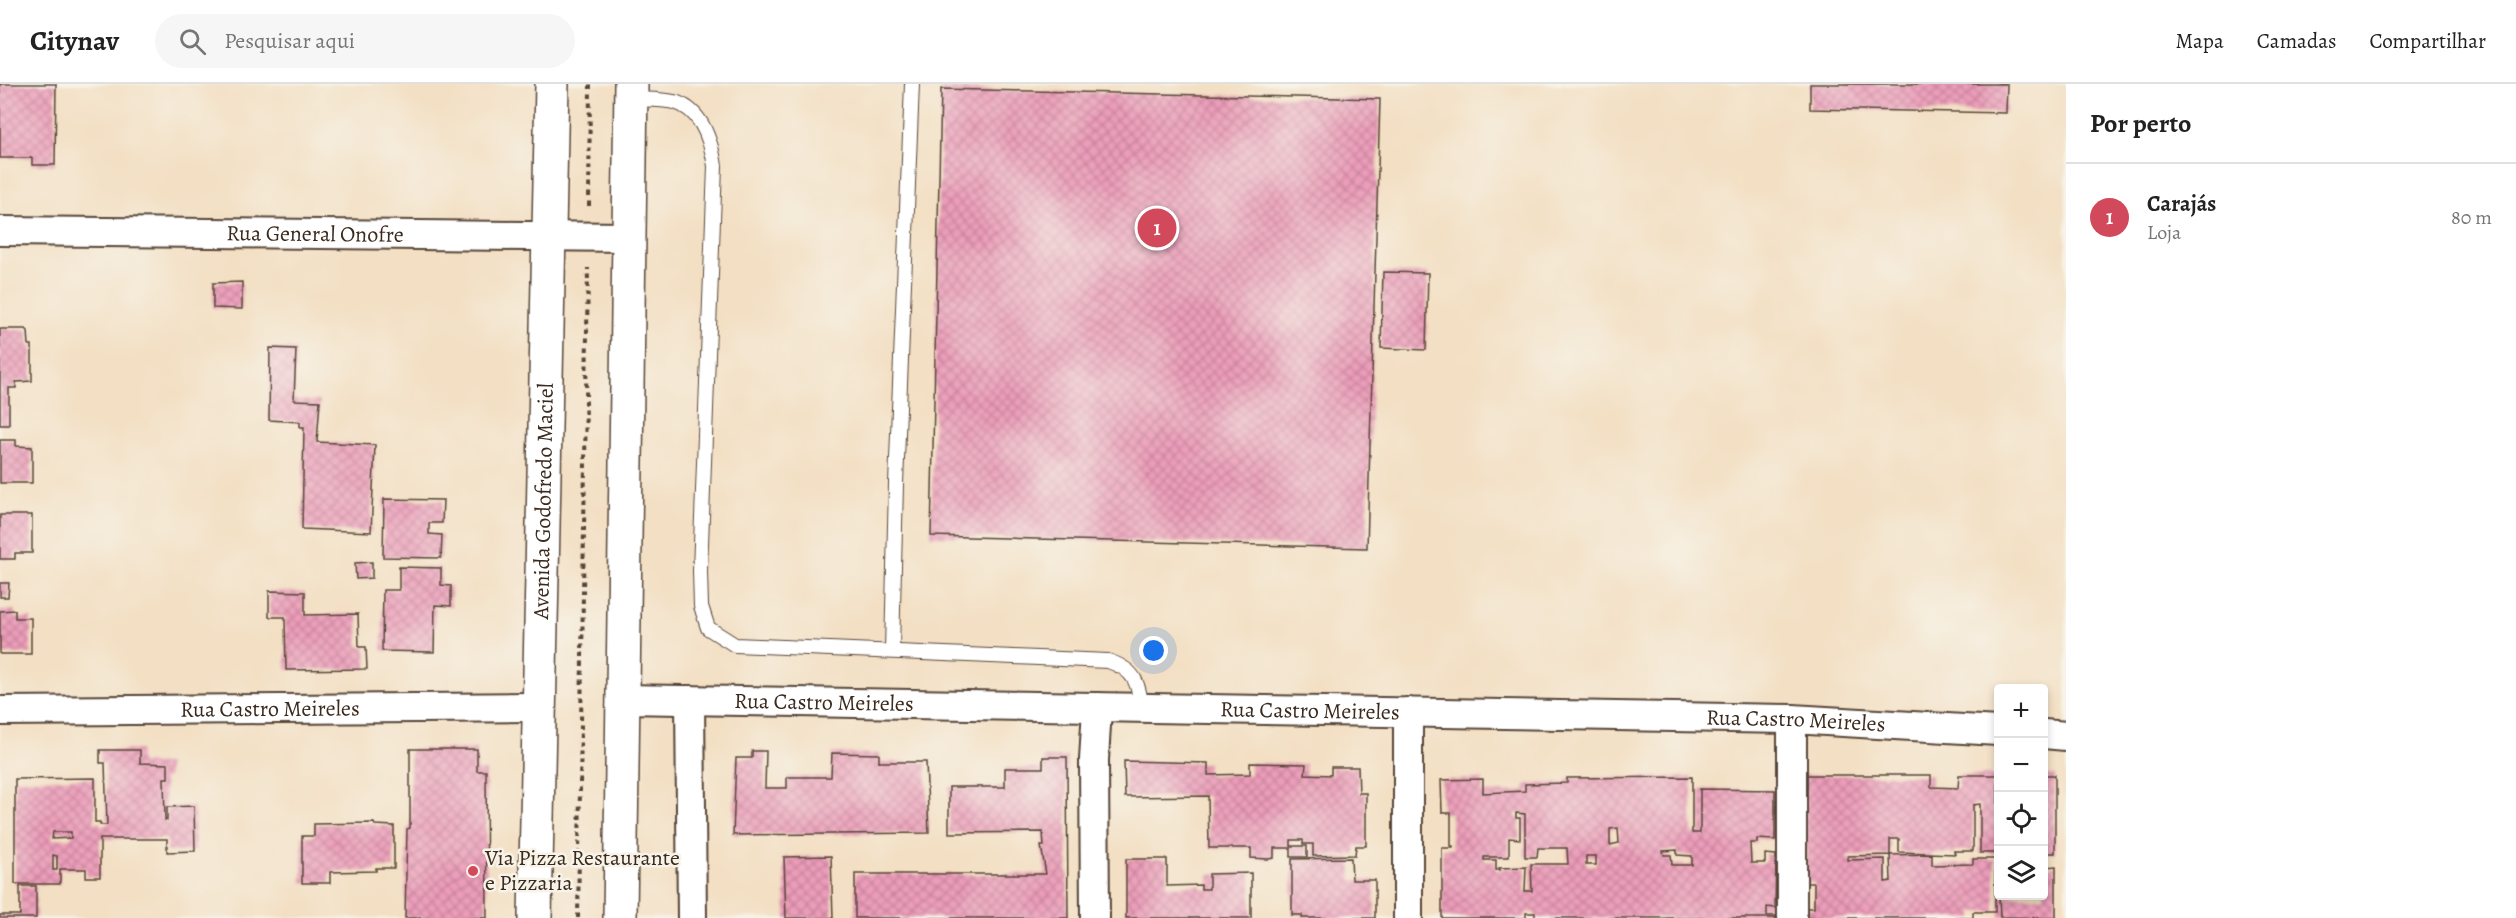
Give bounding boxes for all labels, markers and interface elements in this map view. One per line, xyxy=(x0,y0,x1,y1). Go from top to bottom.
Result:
search box xyxy=(155,14,575,68)
text: Citynav xyxy=(30,22,119,60)
icon: search xyxy=(176,25,209,58)
text: Pesquisar aqui xyxy=(224,26,355,56)
text: Mapa xyxy=(2175,27,2224,55)
text: Camadas xyxy=(2257,27,2336,55)
text: Compartilhar xyxy=(2369,27,2486,55)
text: Por perto xyxy=(2090,106,2191,141)
text: Carajás xyxy=(2147,189,2216,219)
text: 1 xyxy=(2106,204,2113,231)
text: 80 m xyxy=(2451,204,2492,231)
pin: 1 xyxy=(1138,206,1176,250)
street label: Rua General Onofre xyxy=(226,218,404,250)
text: Loja xyxy=(2147,219,2181,246)
street label: Avenida Godofredo Maciel xyxy=(526,383,561,621)
your location xyxy=(1139,636,1168,665)
map controls xyxy=(1994,684,2048,900)
button: + xyxy=(1994,684,2048,738)
street label: Rua Castro Meireles xyxy=(734,686,914,719)
street label: Rua Castro Meireles xyxy=(180,693,360,725)
street label: Rua Castro Meireles xyxy=(1220,694,1400,727)
street label: Rua Castro Meireles xyxy=(1706,703,1886,739)
button: − xyxy=(1994,738,2048,792)
button: locate xyxy=(1994,792,2048,846)
place label: Via Pizza Restaurante e Pizzaria xyxy=(484,843,680,898)
button: layers xyxy=(1994,846,2048,900)
marker: Via Pizza Restaurante e Pizzaria xyxy=(466,864,480,878)

